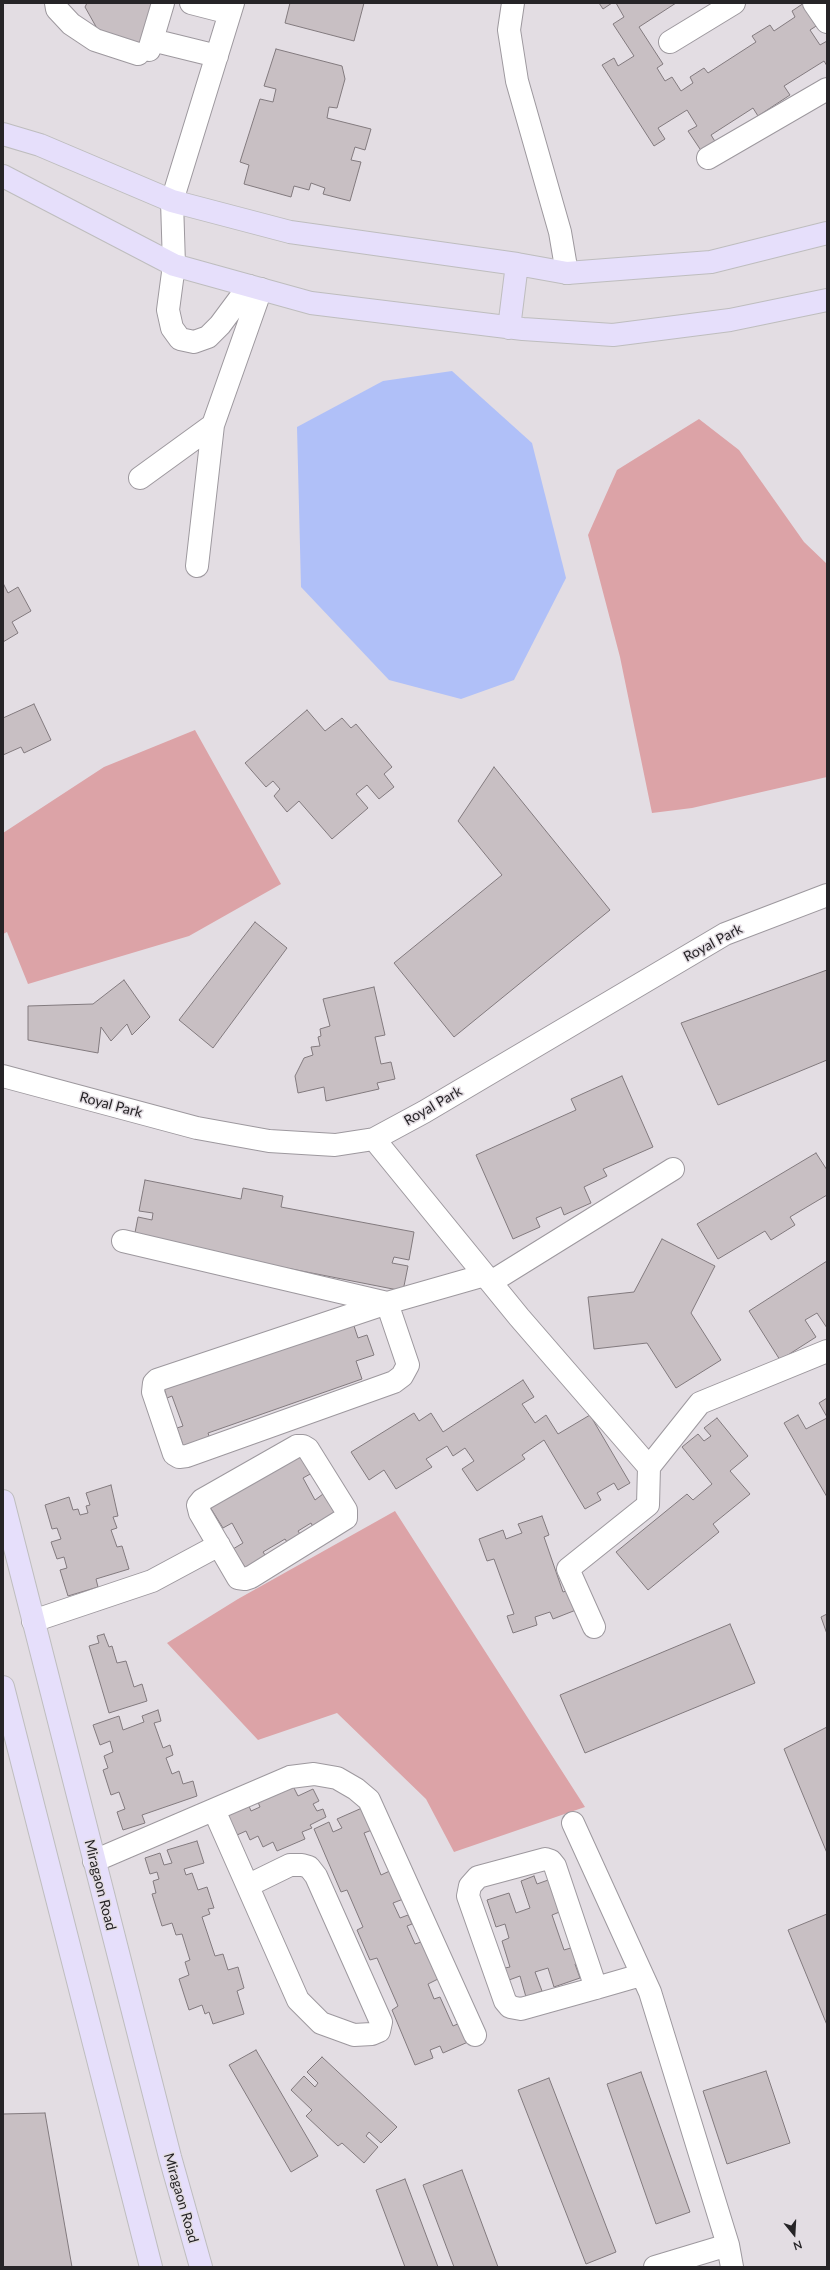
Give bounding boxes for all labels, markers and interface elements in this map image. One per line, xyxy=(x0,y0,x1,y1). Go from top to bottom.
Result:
street label: Royal Park xyxy=(681,920,745,966)
street label: Royal Park xyxy=(401,1083,465,1129)
street label: Royal Park xyxy=(78,1089,144,1121)
street label: Miragaon Road xyxy=(81,1838,119,1932)
street label: Miragaon Road xyxy=(160,2151,202,2245)
north arrow xyxy=(774,2214,814,2254)
text: N xyxy=(792,2238,804,2253)

